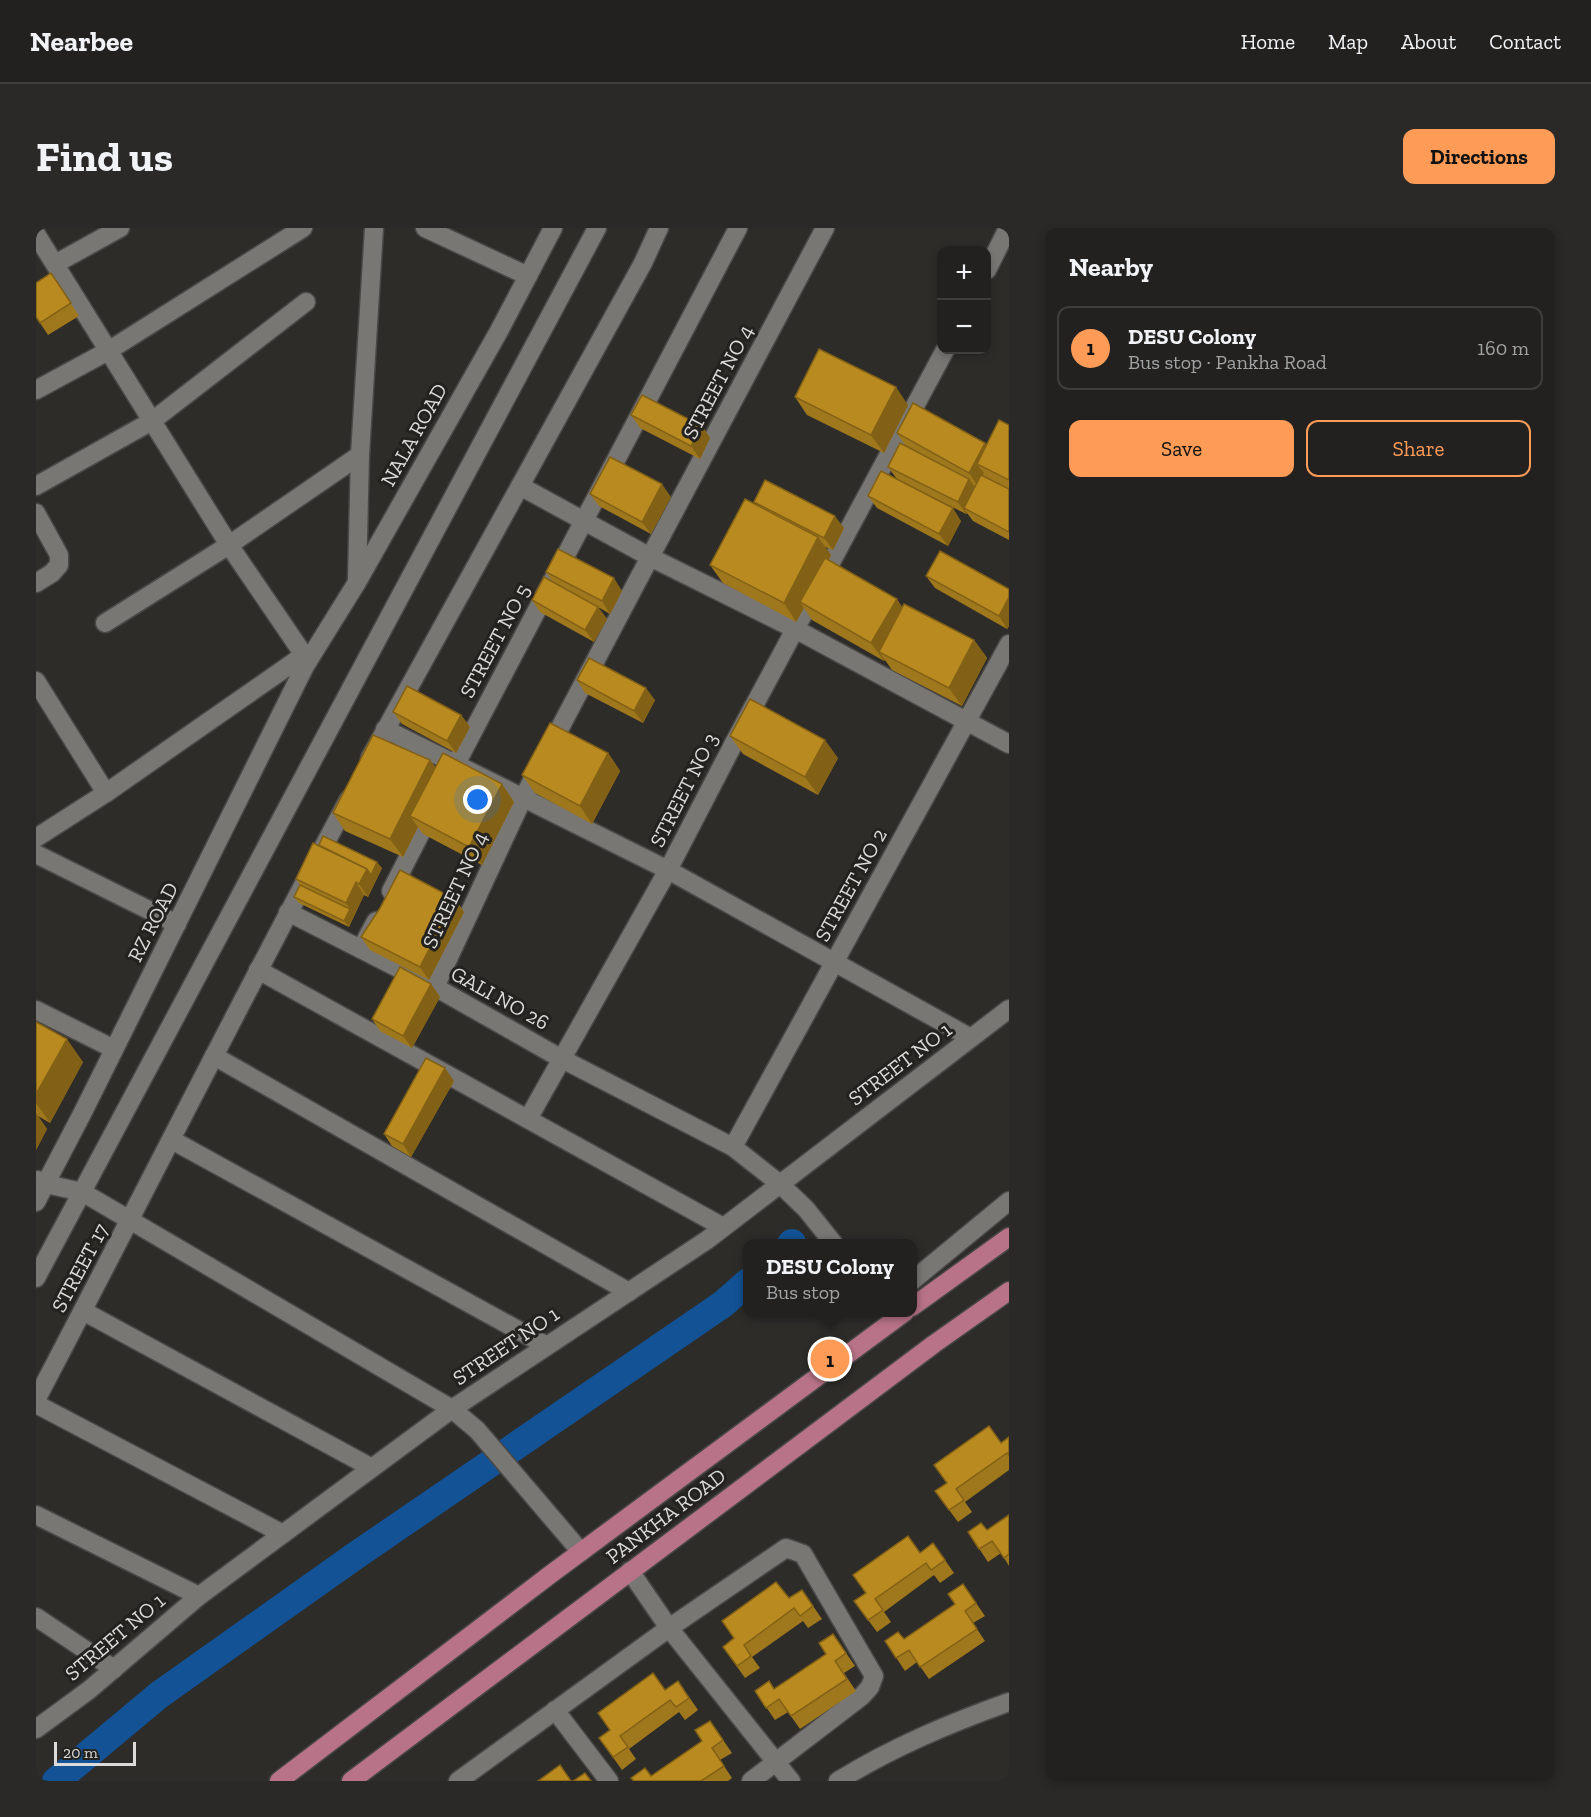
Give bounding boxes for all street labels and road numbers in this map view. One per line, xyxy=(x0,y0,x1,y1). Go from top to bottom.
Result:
street label: STREET NO 4 xyxy=(677,320,758,443)
street label: NALA ROAD xyxy=(375,379,452,491)
street label: STREET NO 5 xyxy=(454,580,535,702)
street label: STREET NO 3 xyxy=(644,728,723,851)
street label: STREET NO 2 xyxy=(809,824,892,946)
street label: STREET NO 4 xyxy=(417,827,492,952)
street label: RZ ROAD xyxy=(122,878,183,966)
street label: GALI NO 26 xyxy=(447,960,554,1035)
street label: STREET NO 1 xyxy=(843,1017,956,1111)
street label: STREET 17 xyxy=(46,1219,113,1316)
street label: STREET NO 1 xyxy=(448,1301,564,1390)
street label: PANKHA ROAD xyxy=(601,1463,730,1569)
street label: STREET NO 1 xyxy=(60,1588,170,1686)

